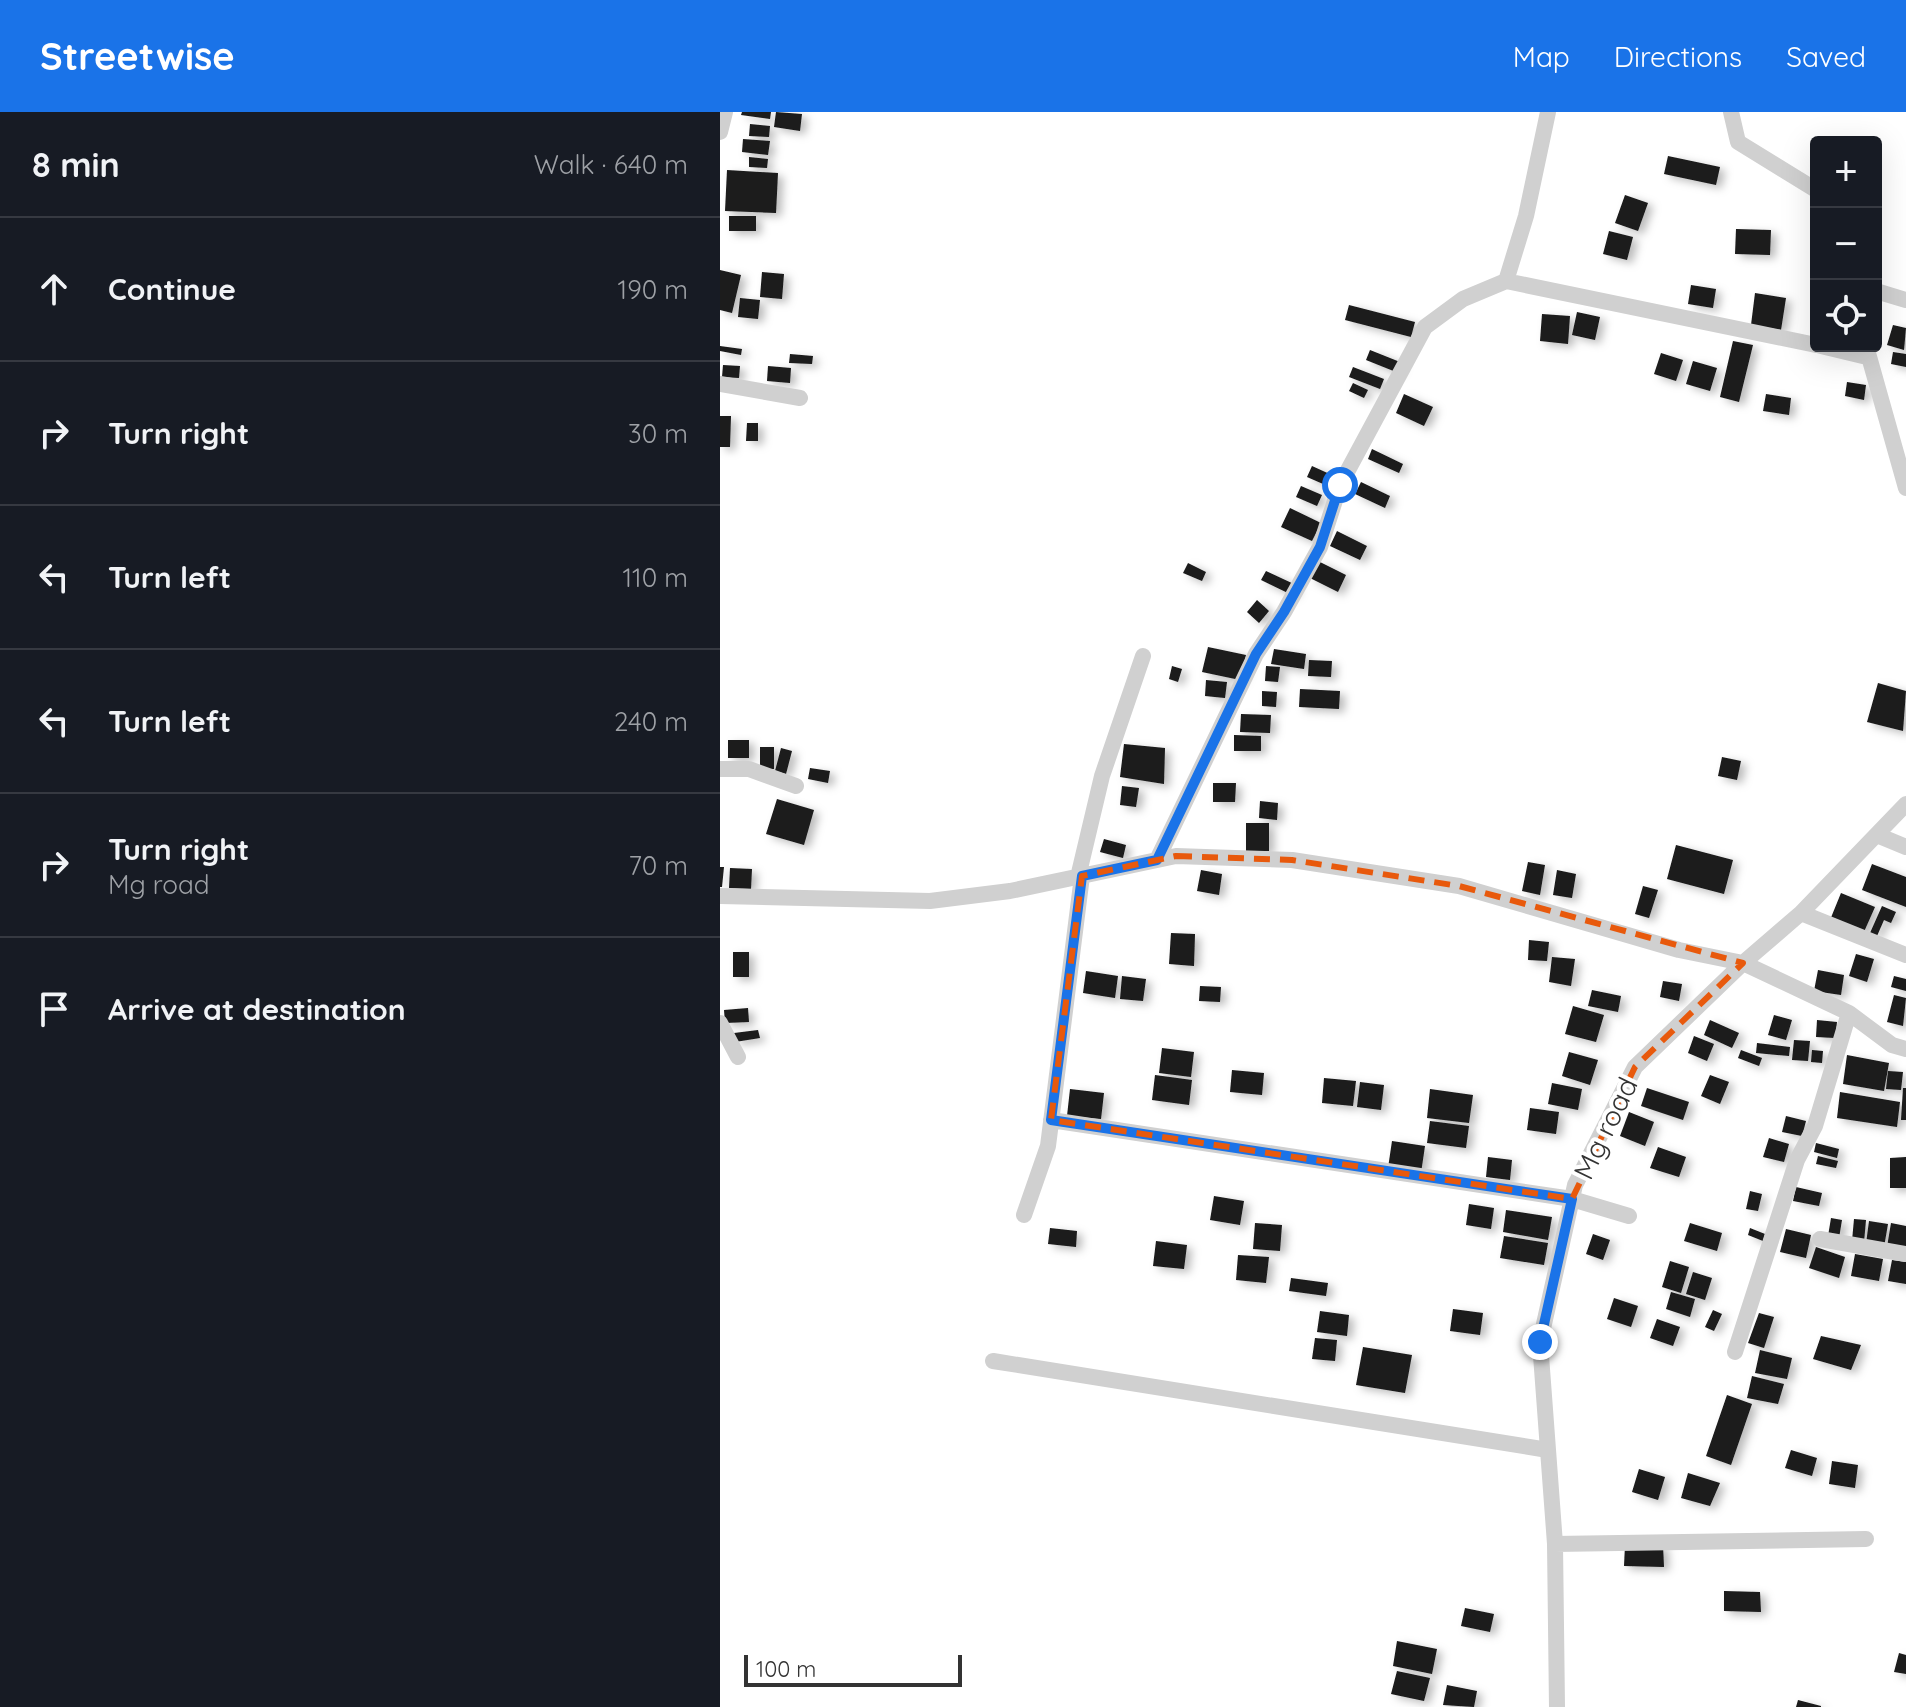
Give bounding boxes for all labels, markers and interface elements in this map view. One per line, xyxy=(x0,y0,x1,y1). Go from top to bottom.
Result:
text: Streetwise xyxy=(40,32,235,80)
text: Map xyxy=(1513,39,1570,74)
text: Directions xyxy=(1614,39,1742,74)
text: Saved xyxy=(1786,39,1866,74)
map controls xyxy=(1810,136,1882,352)
button: + xyxy=(1810,136,1882,208)
text: 8 min xyxy=(32,143,120,186)
text: Walk · 640 m xyxy=(534,148,688,181)
button: − xyxy=(1810,208,1882,280)
icon: ahead xyxy=(32,267,76,311)
text: Continue xyxy=(108,270,236,308)
text: 190 m xyxy=(618,273,688,306)
button: locate xyxy=(1810,280,1882,352)
icon: right xyxy=(32,411,76,455)
text: Turn right xyxy=(108,414,249,452)
text: 30 m xyxy=(628,417,688,450)
route start xyxy=(1322,467,1358,503)
icon: left xyxy=(32,555,76,599)
text: Turn left xyxy=(108,558,231,596)
text: 110 m xyxy=(622,561,688,594)
icon: left xyxy=(32,699,76,743)
text: Turn left xyxy=(108,702,231,740)
text: 240 m xyxy=(614,705,688,738)
text: Turn right xyxy=(108,830,249,868)
icon: right xyxy=(32,843,76,887)
text: 70 m xyxy=(628,849,688,882)
text: Mg road xyxy=(108,868,209,901)
icon: arrive xyxy=(32,987,76,1031)
text: Arrive at destination xyxy=(108,990,406,1028)
street label: Mg road xyxy=(1565,1071,1645,1185)
route end xyxy=(1522,1324,1558,1360)
scale bar xyxy=(744,1651,962,1687)
text: 100 m xyxy=(756,1655,816,1683)

